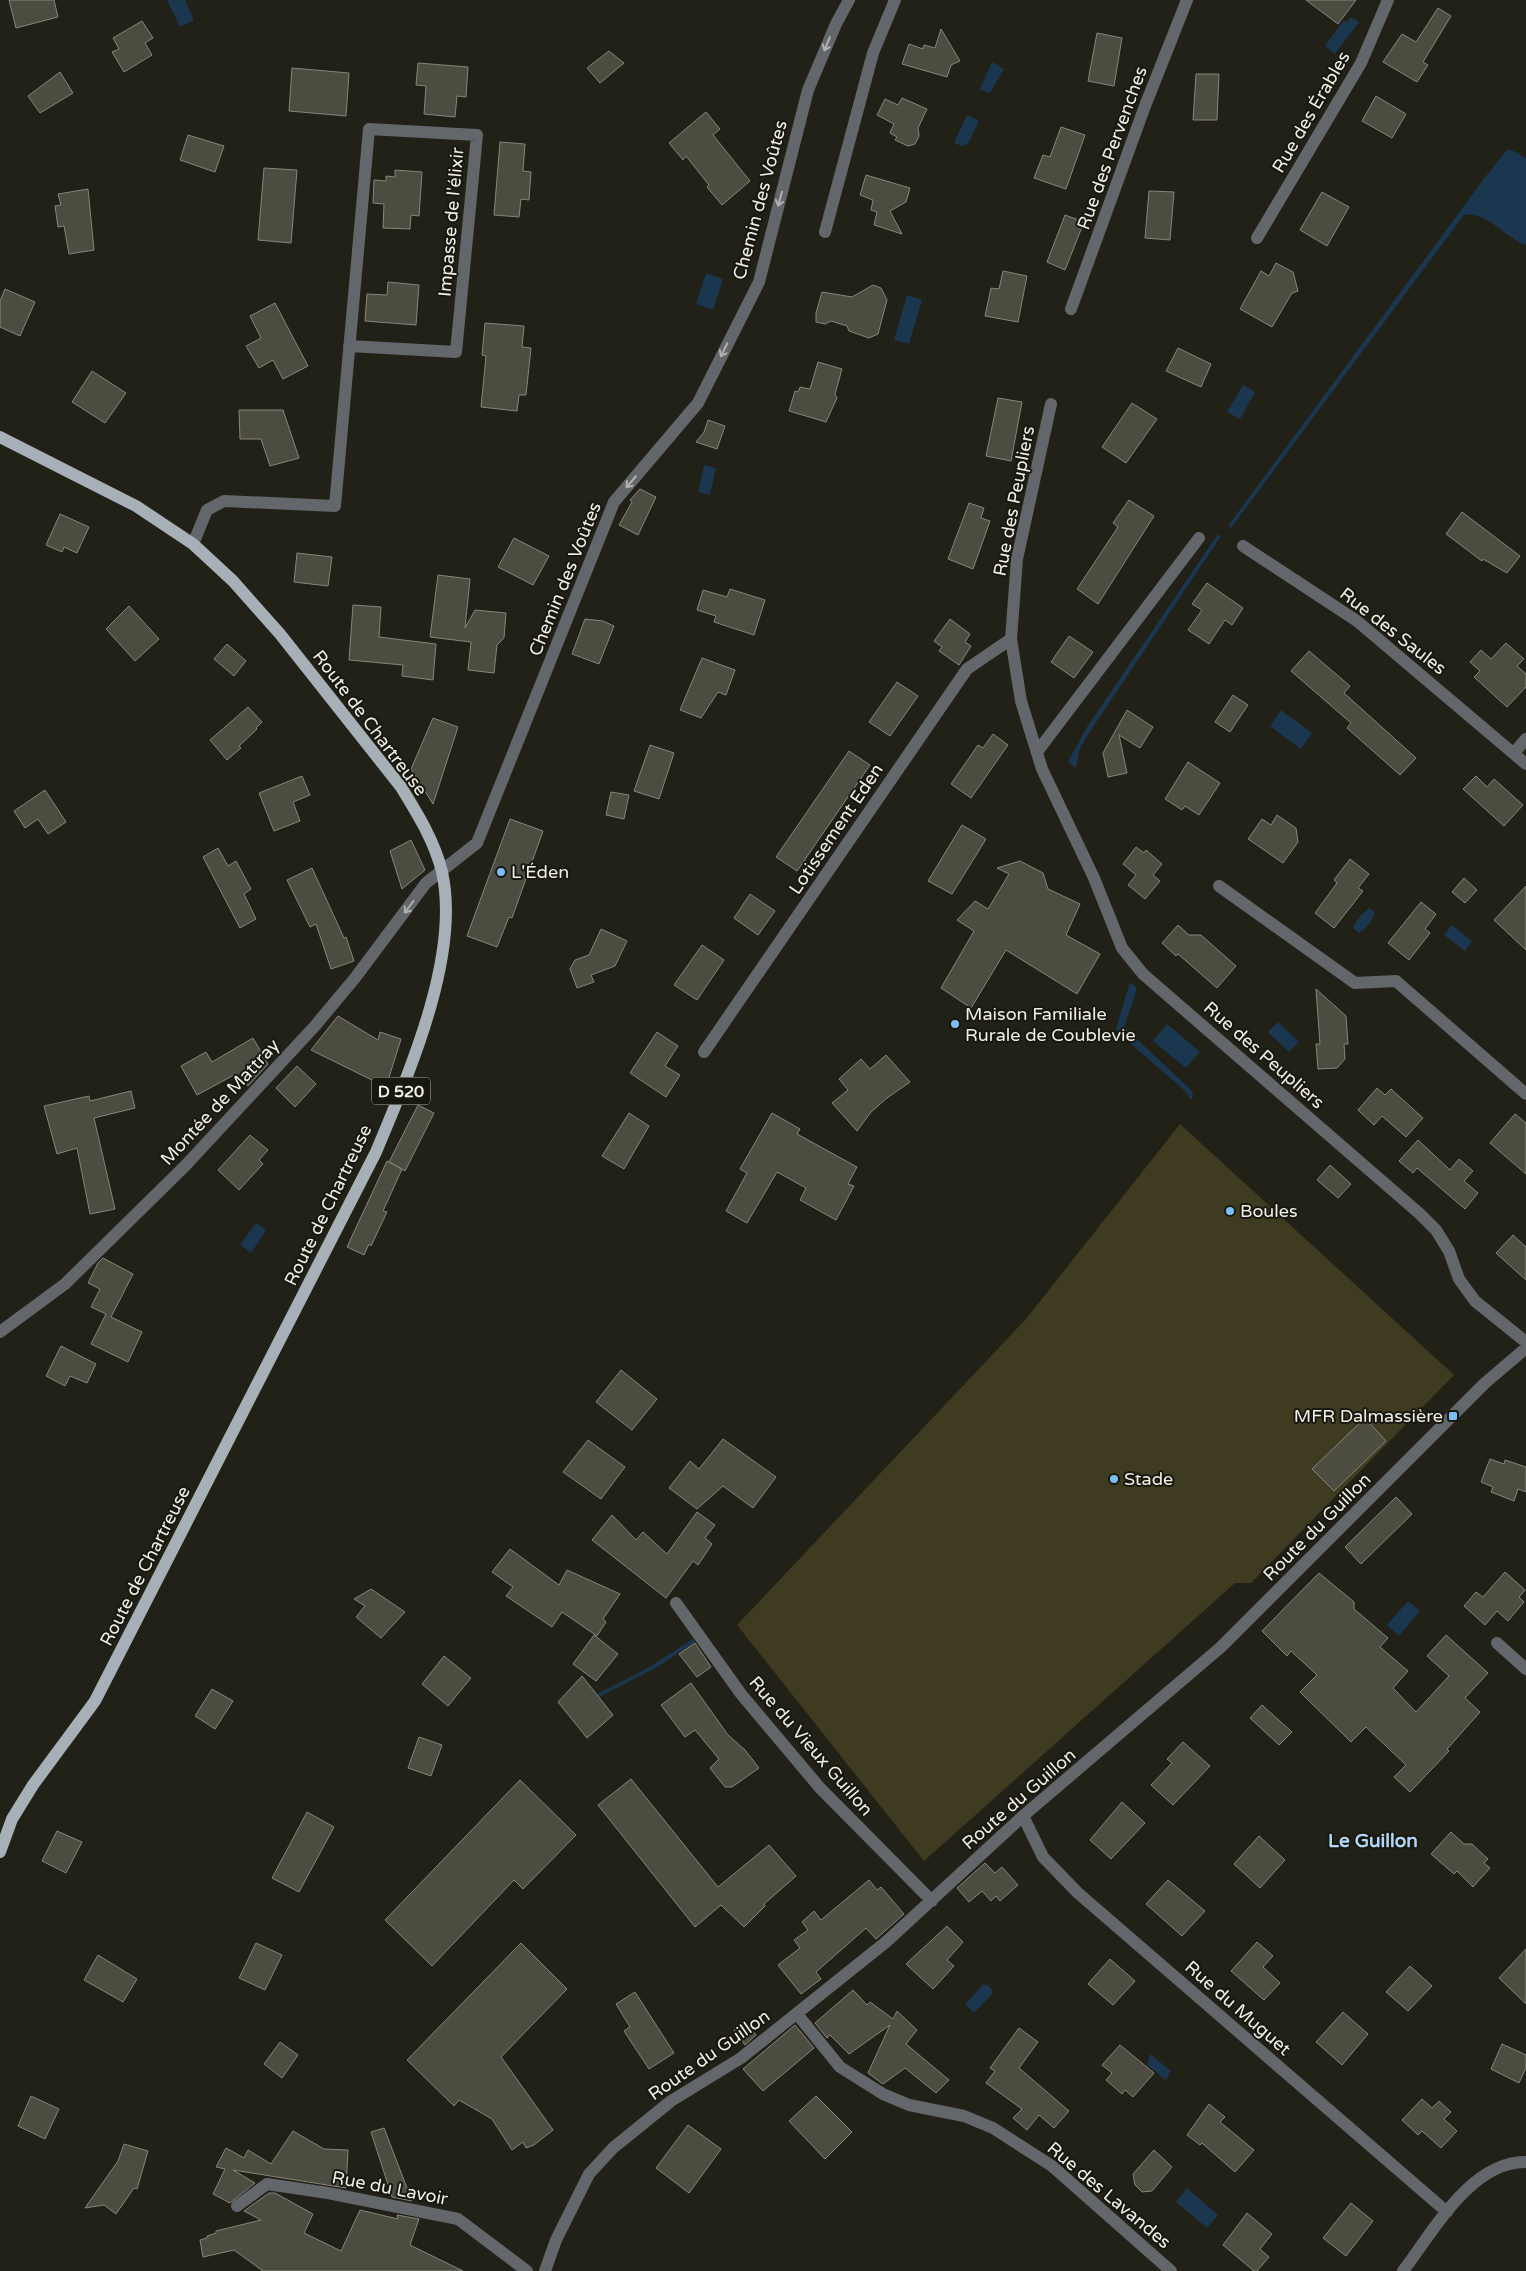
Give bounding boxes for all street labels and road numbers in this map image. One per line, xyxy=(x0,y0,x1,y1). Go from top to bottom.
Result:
street label: Rue des Érables xyxy=(1267,47,1355,177)
street label: Rue des Pervenches xyxy=(1072,63,1152,233)
street label: Chemin des Voûtes xyxy=(728,118,792,282)
street label: Impasse de l'élixir xyxy=(434,146,469,298)
street label: Rue des Peupliers xyxy=(989,424,1039,578)
street label: Chemin des Voûtes xyxy=(524,499,606,659)
street label: Rue des Saules xyxy=(1335,583,1451,679)
street label: Route de Chartreuse xyxy=(308,646,432,800)
street label: Lotissement Eden xyxy=(784,759,888,899)
street label: Rue des Peupliers xyxy=(1199,997,1329,1113)
street label: Montée de Mattray xyxy=(156,1034,284,1170)
road number: D 520 xyxy=(372,1078,430,1104)
street label: Route de Chartreuse xyxy=(279,1121,377,1289)
street label: Route du Guillon xyxy=(1259,1469,1375,1585)
street label: Route de Chartreuse xyxy=(95,1482,195,1650)
street label: Rue du Vieux Guillon xyxy=(744,1672,878,1820)
street label: Route du Guillon xyxy=(958,1744,1080,1854)
street label: Rue du Muguet xyxy=(1181,1956,1296,2060)
street label: Route du Guillon xyxy=(644,2005,774,2105)
street label: Rue des Lavandes xyxy=(1043,2137,1175,2253)
street label: Rue du Lavoir xyxy=(330,2166,450,2210)

